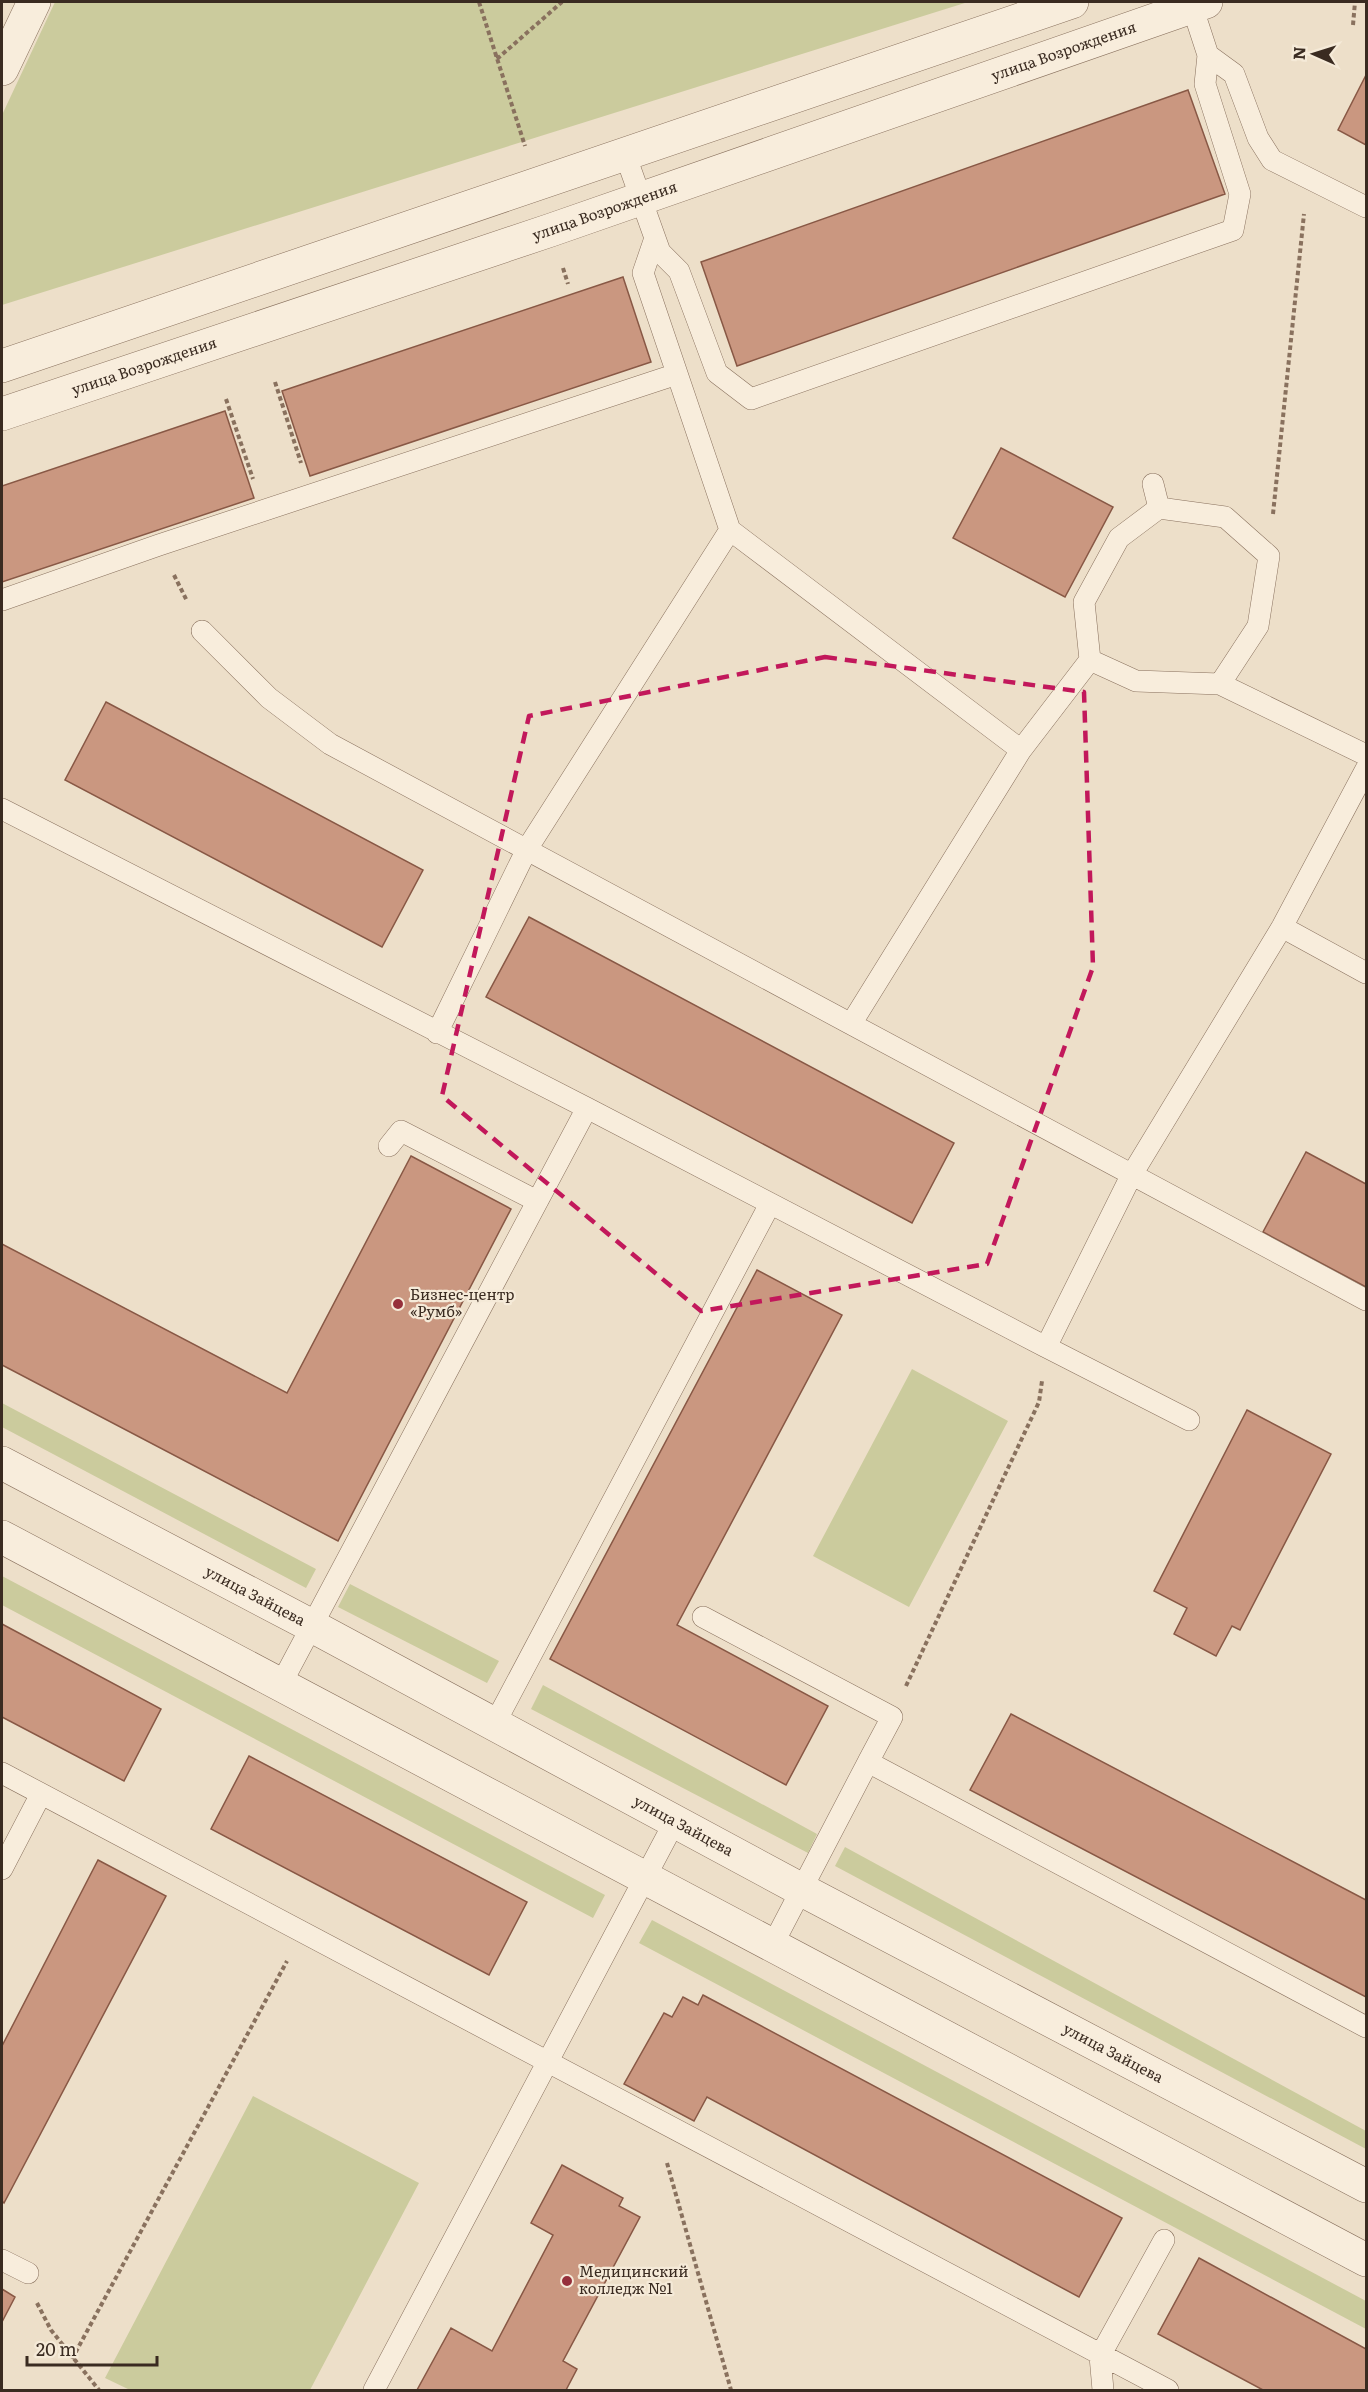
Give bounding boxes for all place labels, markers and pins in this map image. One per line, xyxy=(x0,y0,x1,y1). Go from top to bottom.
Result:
place label: Бизнес-центр «Румб» xyxy=(410,1282,515,1322)
marker: Бизнес-центр «Румб» xyxy=(391,1297,405,1311)
place label: Медицинский колледж №1 xyxy=(579,2259,689,2299)
marker: Медицинский колледж №1 xyxy=(560,2274,574,2288)

